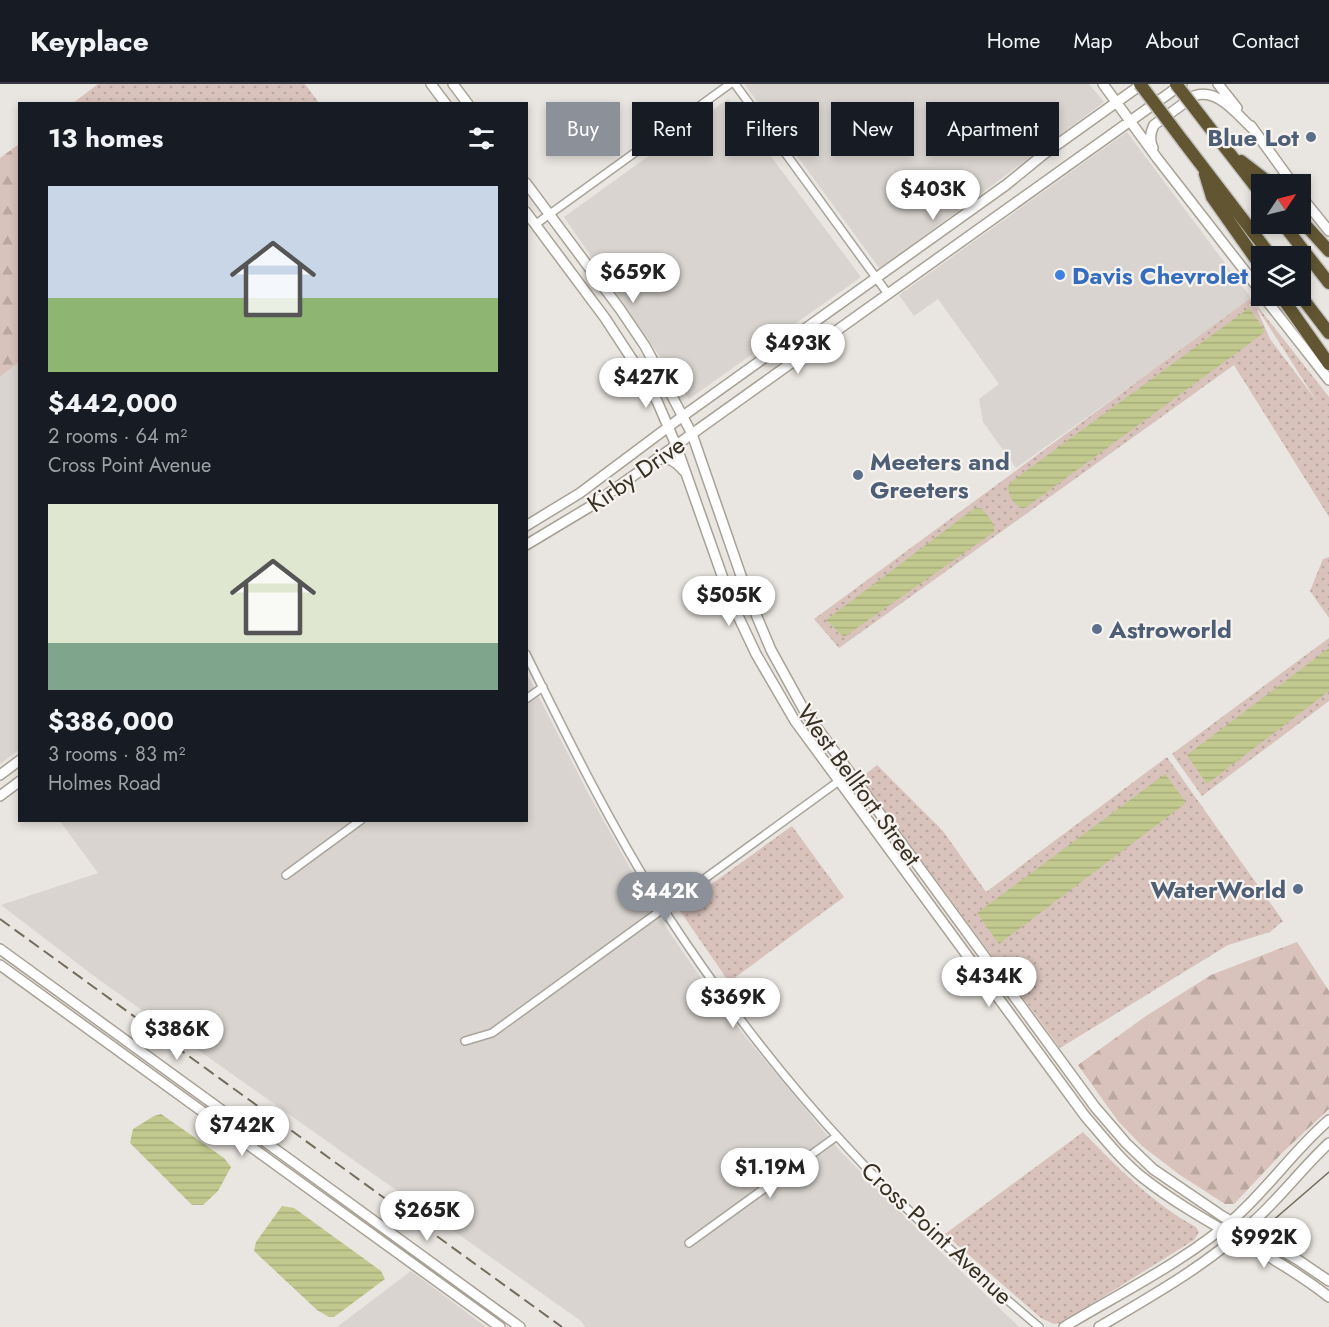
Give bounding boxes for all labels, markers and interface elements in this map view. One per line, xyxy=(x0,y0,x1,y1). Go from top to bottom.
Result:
text: Keyplace xyxy=(30,21,149,62)
text: Home xyxy=(987,26,1040,56)
text: Map xyxy=(1073,26,1113,56)
text: About xyxy=(1146,26,1199,56)
text: Contact xyxy=(1232,26,1299,56)
chip: Buy xyxy=(546,102,620,156)
chip: Rent xyxy=(632,102,713,156)
chip: Filters xyxy=(725,102,819,156)
chip: New xyxy=(831,102,914,156)
chip: Apartment xyxy=(926,102,1059,156)
text: 13 homes xyxy=(48,119,163,157)
place label: Blue Lot xyxy=(1207,120,1299,155)
icon: filters xyxy=(465,122,498,155)
marker: Blue Lot xyxy=(1304,130,1318,144)
pin: $403K xyxy=(891,170,975,221)
north arrow xyxy=(1251,174,1311,234)
map controls xyxy=(1251,174,1311,306)
text: $403K xyxy=(900,175,966,204)
icon: home xyxy=(219,225,327,333)
button: layers xyxy=(1251,246,1311,306)
pin: $659K xyxy=(591,253,675,304)
text: $659K xyxy=(600,258,666,287)
place label: Davis Chevrolet xyxy=(1072,258,1248,293)
marker: Davis Chevrolet xyxy=(1053,268,1067,282)
pin: $493K xyxy=(756,324,840,375)
text: $493K xyxy=(765,329,831,358)
pin: $427K xyxy=(604,358,688,409)
text: $427K xyxy=(613,363,679,392)
text: $442,000 xyxy=(48,384,178,422)
text: 2 rooms · 64 m² xyxy=(48,422,187,451)
street label: Kirby Drive xyxy=(580,427,692,521)
place label: Meeters and Greeters xyxy=(870,444,1010,507)
text: Cross Point Avenue xyxy=(48,451,211,480)
marker: Meeters and Greeters xyxy=(851,468,865,482)
icon: home xyxy=(219,543,327,651)
pin: $505K xyxy=(687,576,771,627)
text: $505K xyxy=(696,581,762,610)
place label: Astroworld xyxy=(1108,612,1232,647)
marker: Astroworld xyxy=(1090,622,1104,636)
street label: West Bellfort Street xyxy=(788,697,930,873)
text: $386,000 xyxy=(48,702,174,740)
text: 3 rooms · 83 m² xyxy=(48,740,185,769)
text: Holmes Road xyxy=(48,769,161,798)
pin: $442K xyxy=(623,872,707,923)
place label: WaterWorld xyxy=(1150,872,1286,907)
text: $442K xyxy=(631,877,699,906)
marker: WaterWorld xyxy=(1291,882,1305,896)
pin: $434K xyxy=(947,957,1031,1008)
text: $434K xyxy=(956,962,1022,991)
pin: $369K xyxy=(691,978,775,1029)
text: $369K xyxy=(700,983,766,1012)
pin: $386K xyxy=(135,1010,219,1061)
text: $386K xyxy=(145,1015,209,1044)
pin: $742K xyxy=(200,1106,284,1157)
text: $742K xyxy=(209,1111,275,1140)
pin: $1.19M xyxy=(721,1148,819,1199)
text: $1.19M xyxy=(735,1153,805,1182)
street label: Cross Point Avenue xyxy=(853,1153,1021,1313)
pin: $265K xyxy=(385,1191,469,1242)
text: $265K xyxy=(394,1196,460,1225)
pin: $992K xyxy=(1222,1218,1306,1269)
text: $992K xyxy=(1231,1223,1297,1252)

